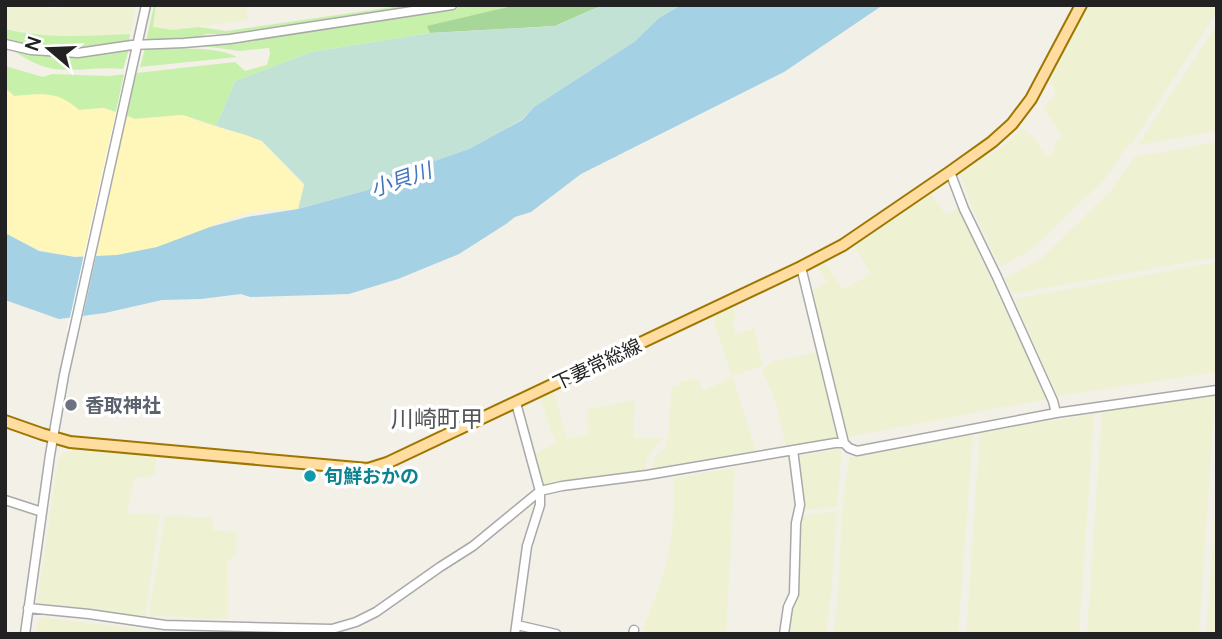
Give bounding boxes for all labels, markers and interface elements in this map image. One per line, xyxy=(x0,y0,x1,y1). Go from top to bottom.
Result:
north arrow xyxy=(14,14,84,84)
text: N xyxy=(18,33,47,54)
water label: 小貝川 xyxy=(366,155,437,203)
street label: 下妻常総線 xyxy=(548,332,646,396)
place label: 香取神社 xyxy=(85,392,161,418)
marker: 香取神社 xyxy=(63,397,79,413)
district label: 川崎町甲 xyxy=(391,402,483,434)
place label: 旬鮮おかの xyxy=(324,463,419,489)
marker: 旬鮮おかの xyxy=(302,468,318,484)

